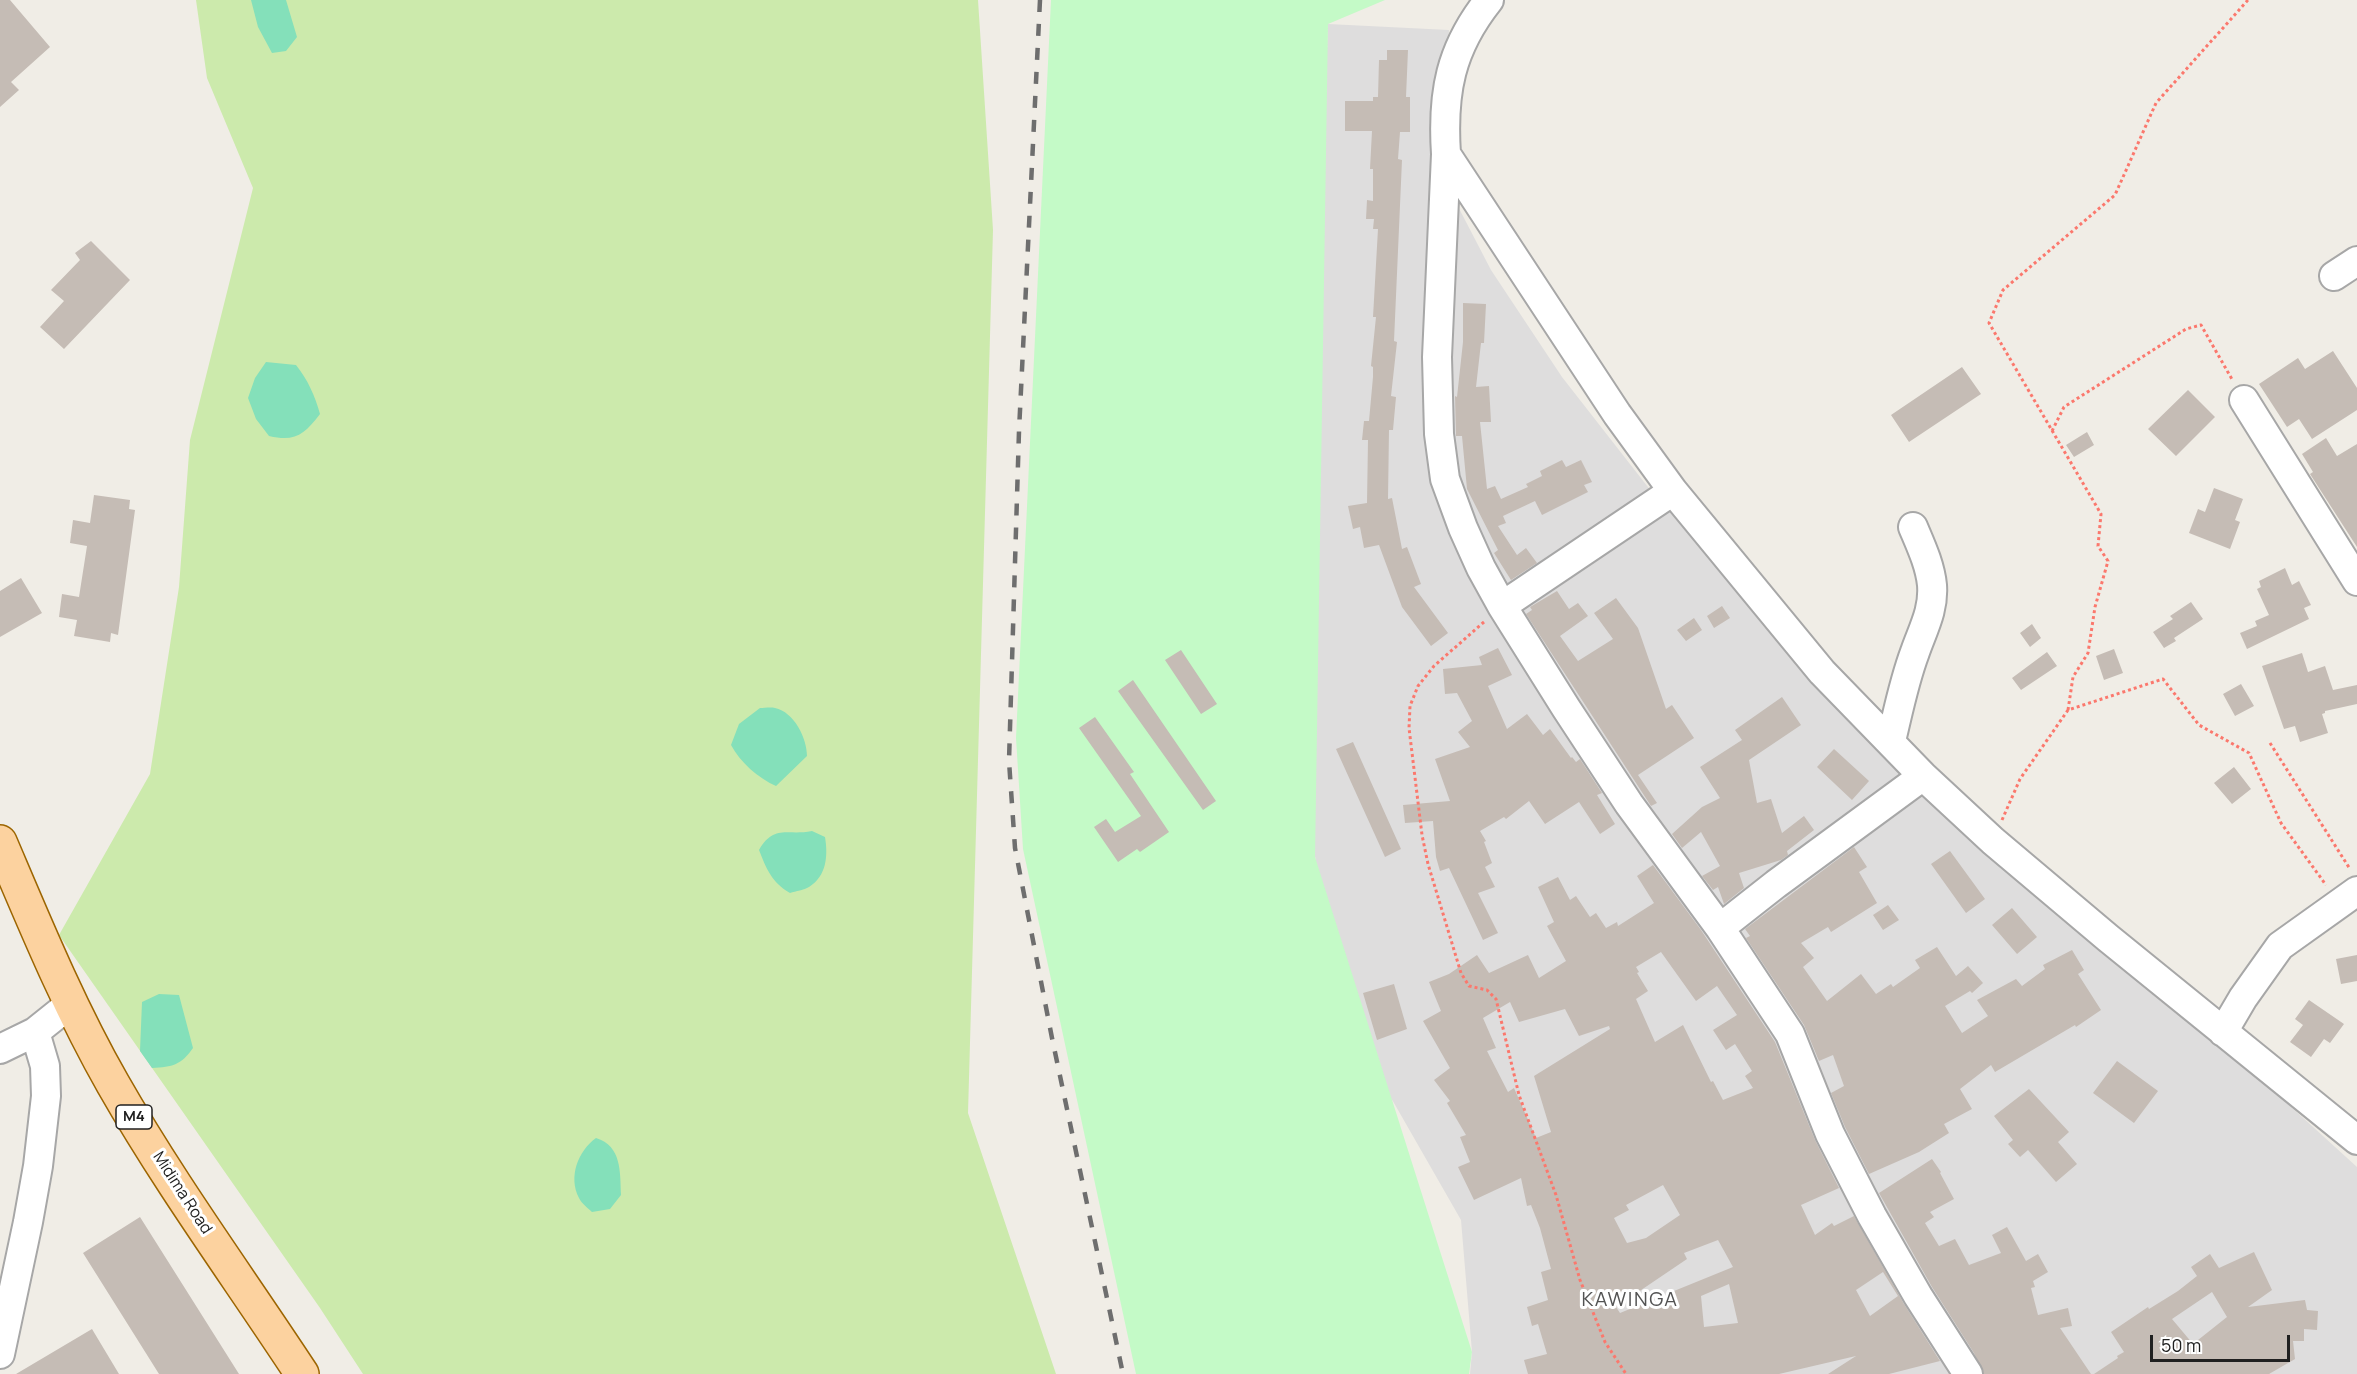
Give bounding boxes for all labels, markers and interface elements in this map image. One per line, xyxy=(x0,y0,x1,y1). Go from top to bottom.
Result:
road number: M4 xyxy=(116,1105,152,1129)
street label: Midima Road xyxy=(148,1148,216,1238)
district label: KAWINGA xyxy=(1581,1288,1679,1312)
scale bar xyxy=(2153,1323,2292,1361)
text: 50 m xyxy=(2161,1333,2201,1357)

